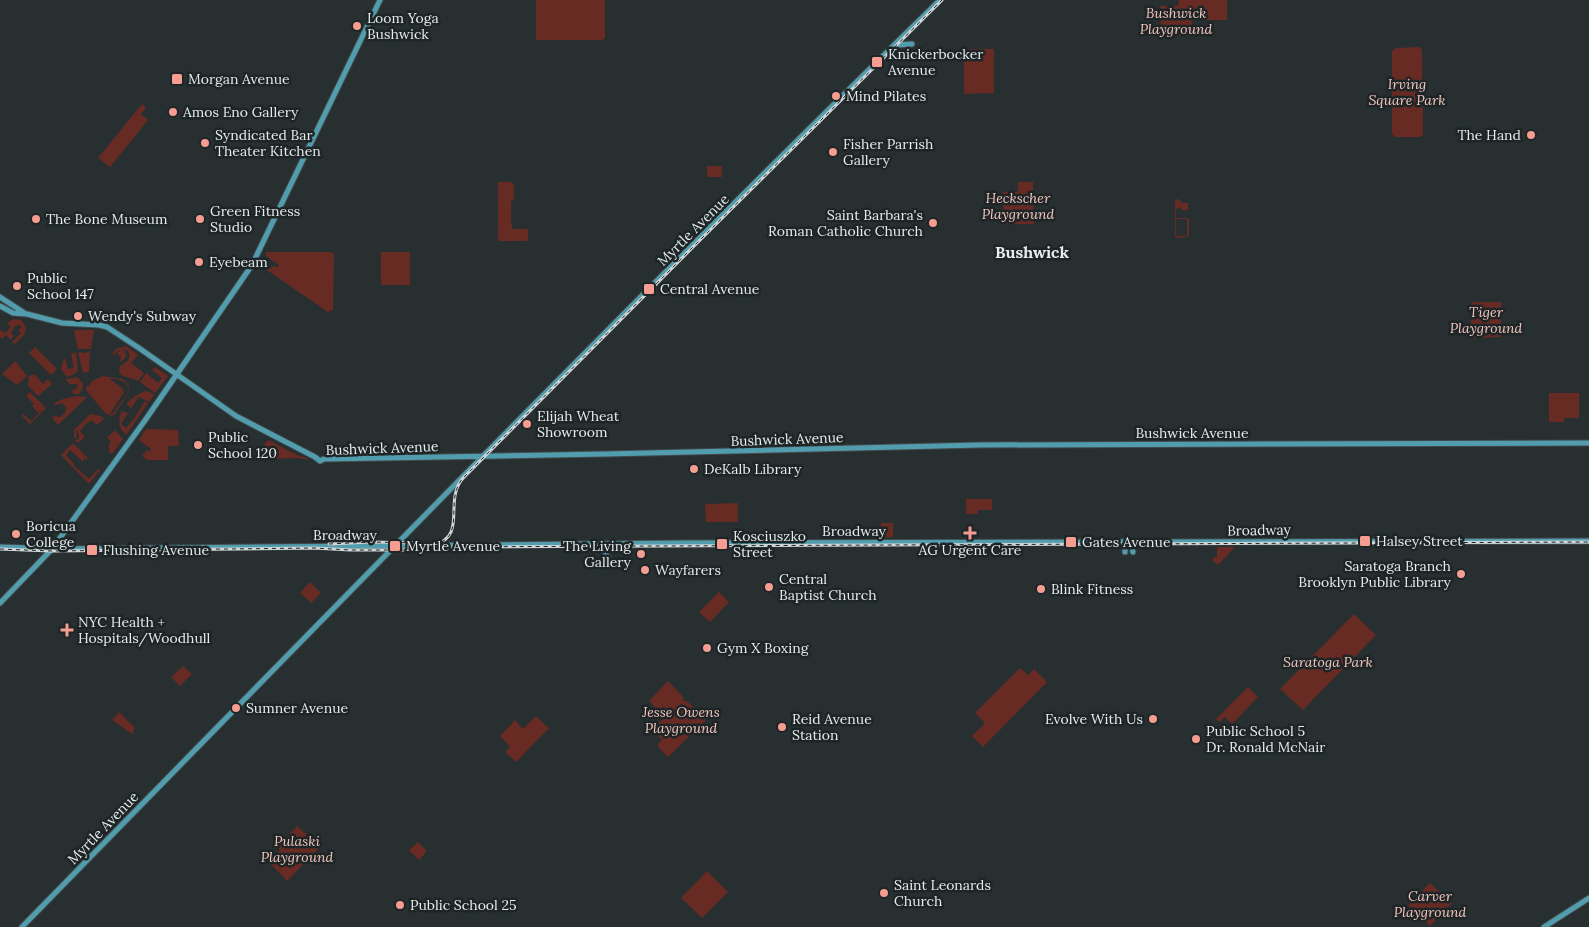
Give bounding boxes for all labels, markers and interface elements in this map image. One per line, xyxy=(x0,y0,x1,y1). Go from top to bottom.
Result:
park label: Bushwick Playground xyxy=(1140,4,1213,38)
place label: Loom Yoga Bushwick xyxy=(367,9,439,43)
marker: Loom Yoga Bushwick xyxy=(351,20,363,32)
place label: Knickerbocker Avenue xyxy=(887,45,983,79)
marker: Knickerbocker Avenue xyxy=(870,55,884,69)
place label: Morgan Avenue xyxy=(188,70,290,88)
marker: Morgan Avenue xyxy=(170,72,184,86)
park label: Irving Square Park xyxy=(1368,75,1446,109)
place label: Mind Pilates xyxy=(846,87,926,105)
marker: Mind Pilates xyxy=(830,90,842,102)
place label: Amos Eno Gallery xyxy=(182,103,299,121)
marker: Amos Eno Gallery xyxy=(167,106,179,118)
place label: Syndicated Bar Theater Kitchen xyxy=(215,126,321,160)
place label: The Hand xyxy=(1457,126,1521,144)
marker: The Hand xyxy=(1525,129,1537,141)
place label: Fisher Parrish Gallery xyxy=(843,135,933,169)
marker: Syndicated Bar Theater Kitchen xyxy=(199,137,211,149)
marker: Fisher Parrish Gallery xyxy=(827,146,839,158)
park label: Heckscher Playground xyxy=(982,189,1055,223)
street label: Myrtle Avenue xyxy=(653,190,733,270)
place label: Green Fitness Studio xyxy=(210,202,300,236)
place label: Saint Barbara's Roman Catholic Church xyxy=(768,206,923,240)
place label: The Bone Museum xyxy=(46,210,168,228)
marker: The Bone Museum xyxy=(30,213,42,225)
marker: Green Fitness Studio xyxy=(194,213,206,225)
marker: Saint Barbara's Roman Catholic Church xyxy=(927,217,939,229)
district label: Bushwick xyxy=(995,242,1069,262)
place label: Eyebeam xyxy=(209,253,268,271)
marker: Eyebeam xyxy=(193,256,205,268)
place label: Public School 147 xyxy=(27,269,94,303)
marker: Public School 147 xyxy=(11,280,23,292)
place label: Central Avenue xyxy=(660,280,760,298)
marker: Central Avenue xyxy=(642,282,656,296)
park label: Tiger Playground xyxy=(1450,303,1523,337)
place label: Wendy's Subway xyxy=(88,307,197,325)
marker: Wendy's Subway xyxy=(72,310,84,322)
place label: Elijah Wheat Showroom xyxy=(537,407,620,441)
marker: Elijah Wheat Showroom xyxy=(521,418,533,430)
street label: Bushwick Avenue xyxy=(1135,424,1249,442)
place label: Public School 120 xyxy=(208,428,277,462)
street label: Bushwick Avenue xyxy=(730,428,844,450)
street label: Bushwick Avenue xyxy=(325,437,439,459)
marker: Public School 120 xyxy=(192,439,204,451)
place label: DeKalb Library xyxy=(704,460,802,478)
marker: DeKalb Library xyxy=(688,463,700,475)
place label: Boricua College xyxy=(26,517,76,551)
street label: Broadway xyxy=(1227,520,1292,540)
street label: Broadway xyxy=(822,522,887,540)
street label: Broadway xyxy=(313,526,378,544)
marker: AG Urgent Care xyxy=(963,526,977,540)
place label: Kosciuszko Street xyxy=(733,527,806,561)
marker: Boricua College xyxy=(10,528,22,540)
place label: Halsey Street xyxy=(1376,532,1463,550)
place label: Gates Avenue xyxy=(1082,533,1171,551)
marker: Halsey Street xyxy=(1358,534,1372,548)
marker: Gates Avenue xyxy=(1064,535,1078,549)
place label: Myrtle Avenue xyxy=(406,537,501,555)
place label: The Living Gallery xyxy=(563,537,632,571)
marker: Kosciuszko Street xyxy=(715,537,729,551)
marker: Myrtle Avenue xyxy=(388,539,402,553)
place label: Flushing Avenue xyxy=(103,541,209,559)
place label: AG Urgent Care xyxy=(918,541,1022,559)
marker: Flushing Avenue xyxy=(85,543,99,557)
marker: The Living Gallery xyxy=(635,548,647,560)
place label: Saratoga Branch Brooklyn Public Library xyxy=(1298,557,1452,591)
place label: Wayfarers xyxy=(655,561,721,579)
marker: Wayfarers xyxy=(639,564,651,576)
marker: Saratoga Branch Brooklyn Public Library xyxy=(1455,568,1467,580)
place label: Central Baptist Church xyxy=(779,570,877,604)
place label: Blink Fitness xyxy=(1051,580,1133,598)
marker: Central Baptist Church xyxy=(763,581,775,593)
marker: Blink Fitness xyxy=(1035,583,1047,595)
place label: NYC Health + Hospitals/Woodhull xyxy=(78,613,211,647)
marker: NYC Health + Hospitals/Woodhull xyxy=(60,623,74,637)
place label: Gym X Boxing xyxy=(717,639,809,657)
marker: Gym X Boxing xyxy=(701,642,713,654)
park label: Saratoga Park xyxy=(1283,653,1373,671)
place label: Sumner Avenue xyxy=(246,699,348,717)
marker: Sumner Avenue xyxy=(230,702,242,714)
park label: Jesse Owens Playground xyxy=(641,703,720,737)
place label: Reid Avenue Station xyxy=(792,710,872,744)
place label: Evolve With Us xyxy=(1045,710,1143,728)
marker: Evolve With Us xyxy=(1147,713,1159,725)
marker: Reid Avenue Station xyxy=(776,721,788,733)
place label: Public School 5 Dr. Ronald McNair xyxy=(1206,722,1325,756)
marker: Public School 5 Dr. Ronald McNair xyxy=(1190,733,1202,745)
street label: Myrtle Avenue xyxy=(64,788,142,868)
park label: Pulaski Playground xyxy=(261,832,334,866)
place label: Saint Leonards Church xyxy=(894,876,991,910)
marker: Saint Leonards Church xyxy=(878,887,890,899)
park label: Carver Playground xyxy=(1394,887,1467,921)
place label: Public School 25 xyxy=(410,896,517,914)
marker: Public School 25 xyxy=(394,899,406,911)

